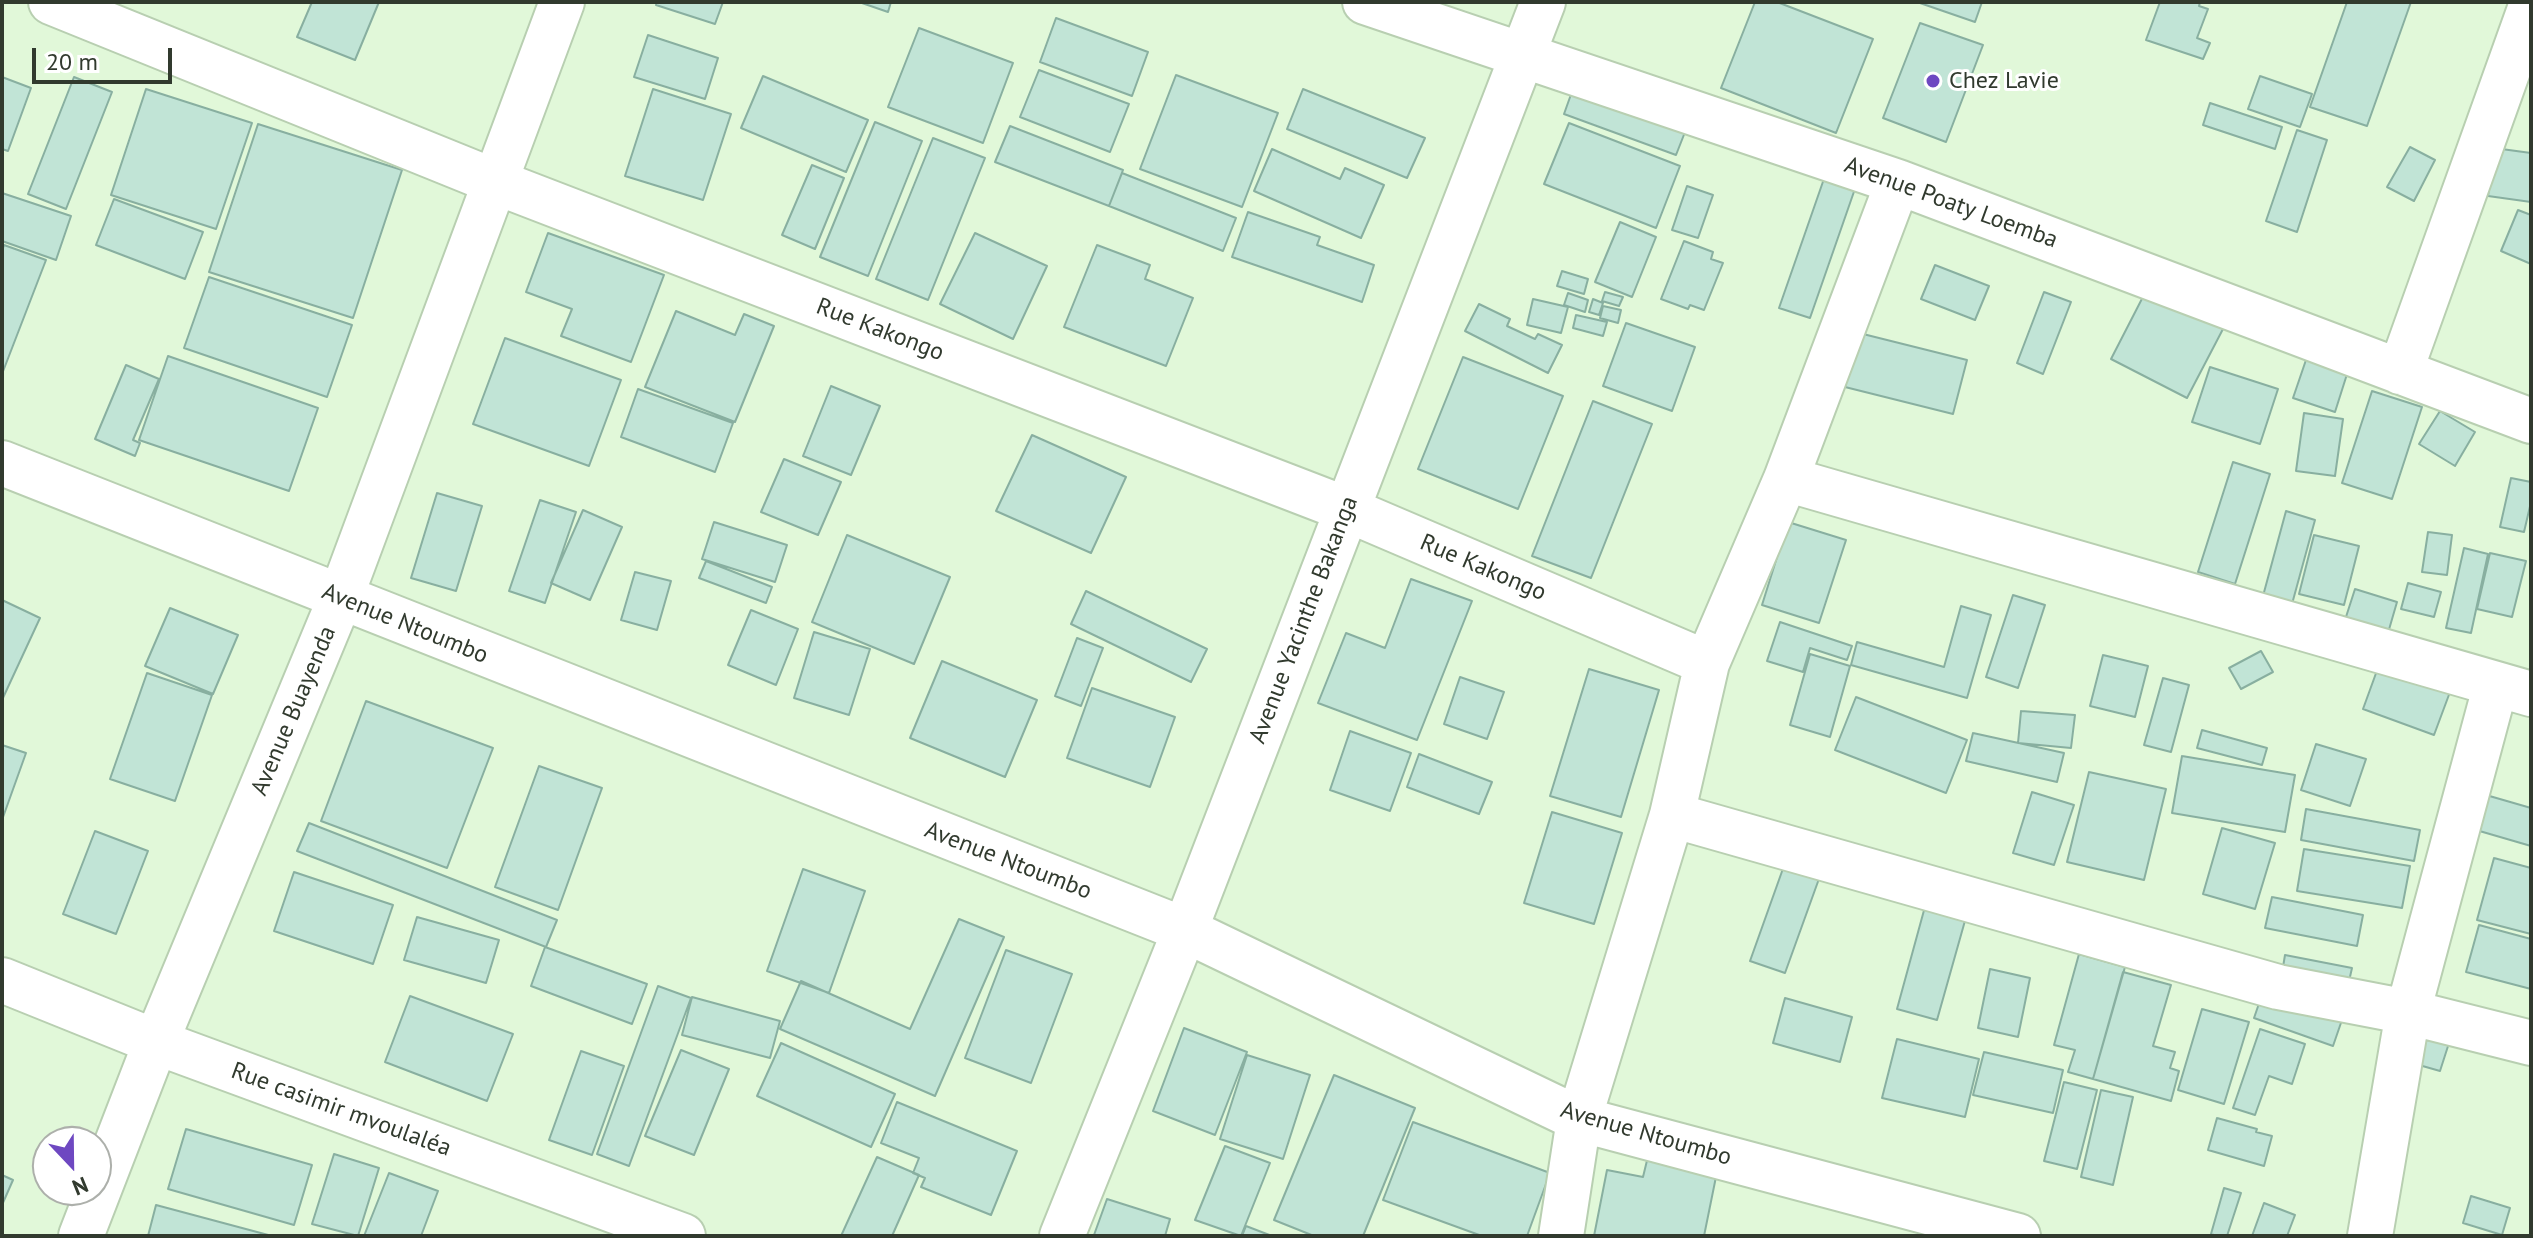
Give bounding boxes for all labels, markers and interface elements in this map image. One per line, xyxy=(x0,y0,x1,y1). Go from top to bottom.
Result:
scale bar xyxy=(36,32,176,82)
text: 20 m xyxy=(46,46,98,77)
place label: Chez Lavie xyxy=(1949,67,2059,95)
marker: Chez Lavie xyxy=(1924,72,1942,90)
street label: Avenue Poaty Loemba xyxy=(1840,151,2062,255)
street label: Rue Kakongo xyxy=(812,292,948,368)
street label: Avenue Yacinthe Bakanga xyxy=(1244,492,1364,748)
street label: Rue Kakongo xyxy=(1416,528,1550,608)
street label: Avenue Ntoumbo xyxy=(318,578,492,670)
street label: Avenue Buayenda xyxy=(245,622,343,800)
street label: Avenue Ntoumbo xyxy=(920,816,1096,906)
street label: Rue casimir mvoulaléa xyxy=(227,1057,455,1163)
street label: Avenue Ntoumbo xyxy=(1557,1096,1735,1172)
north arrow xyxy=(32,1126,112,1206)
text: N xyxy=(68,1171,92,1202)

